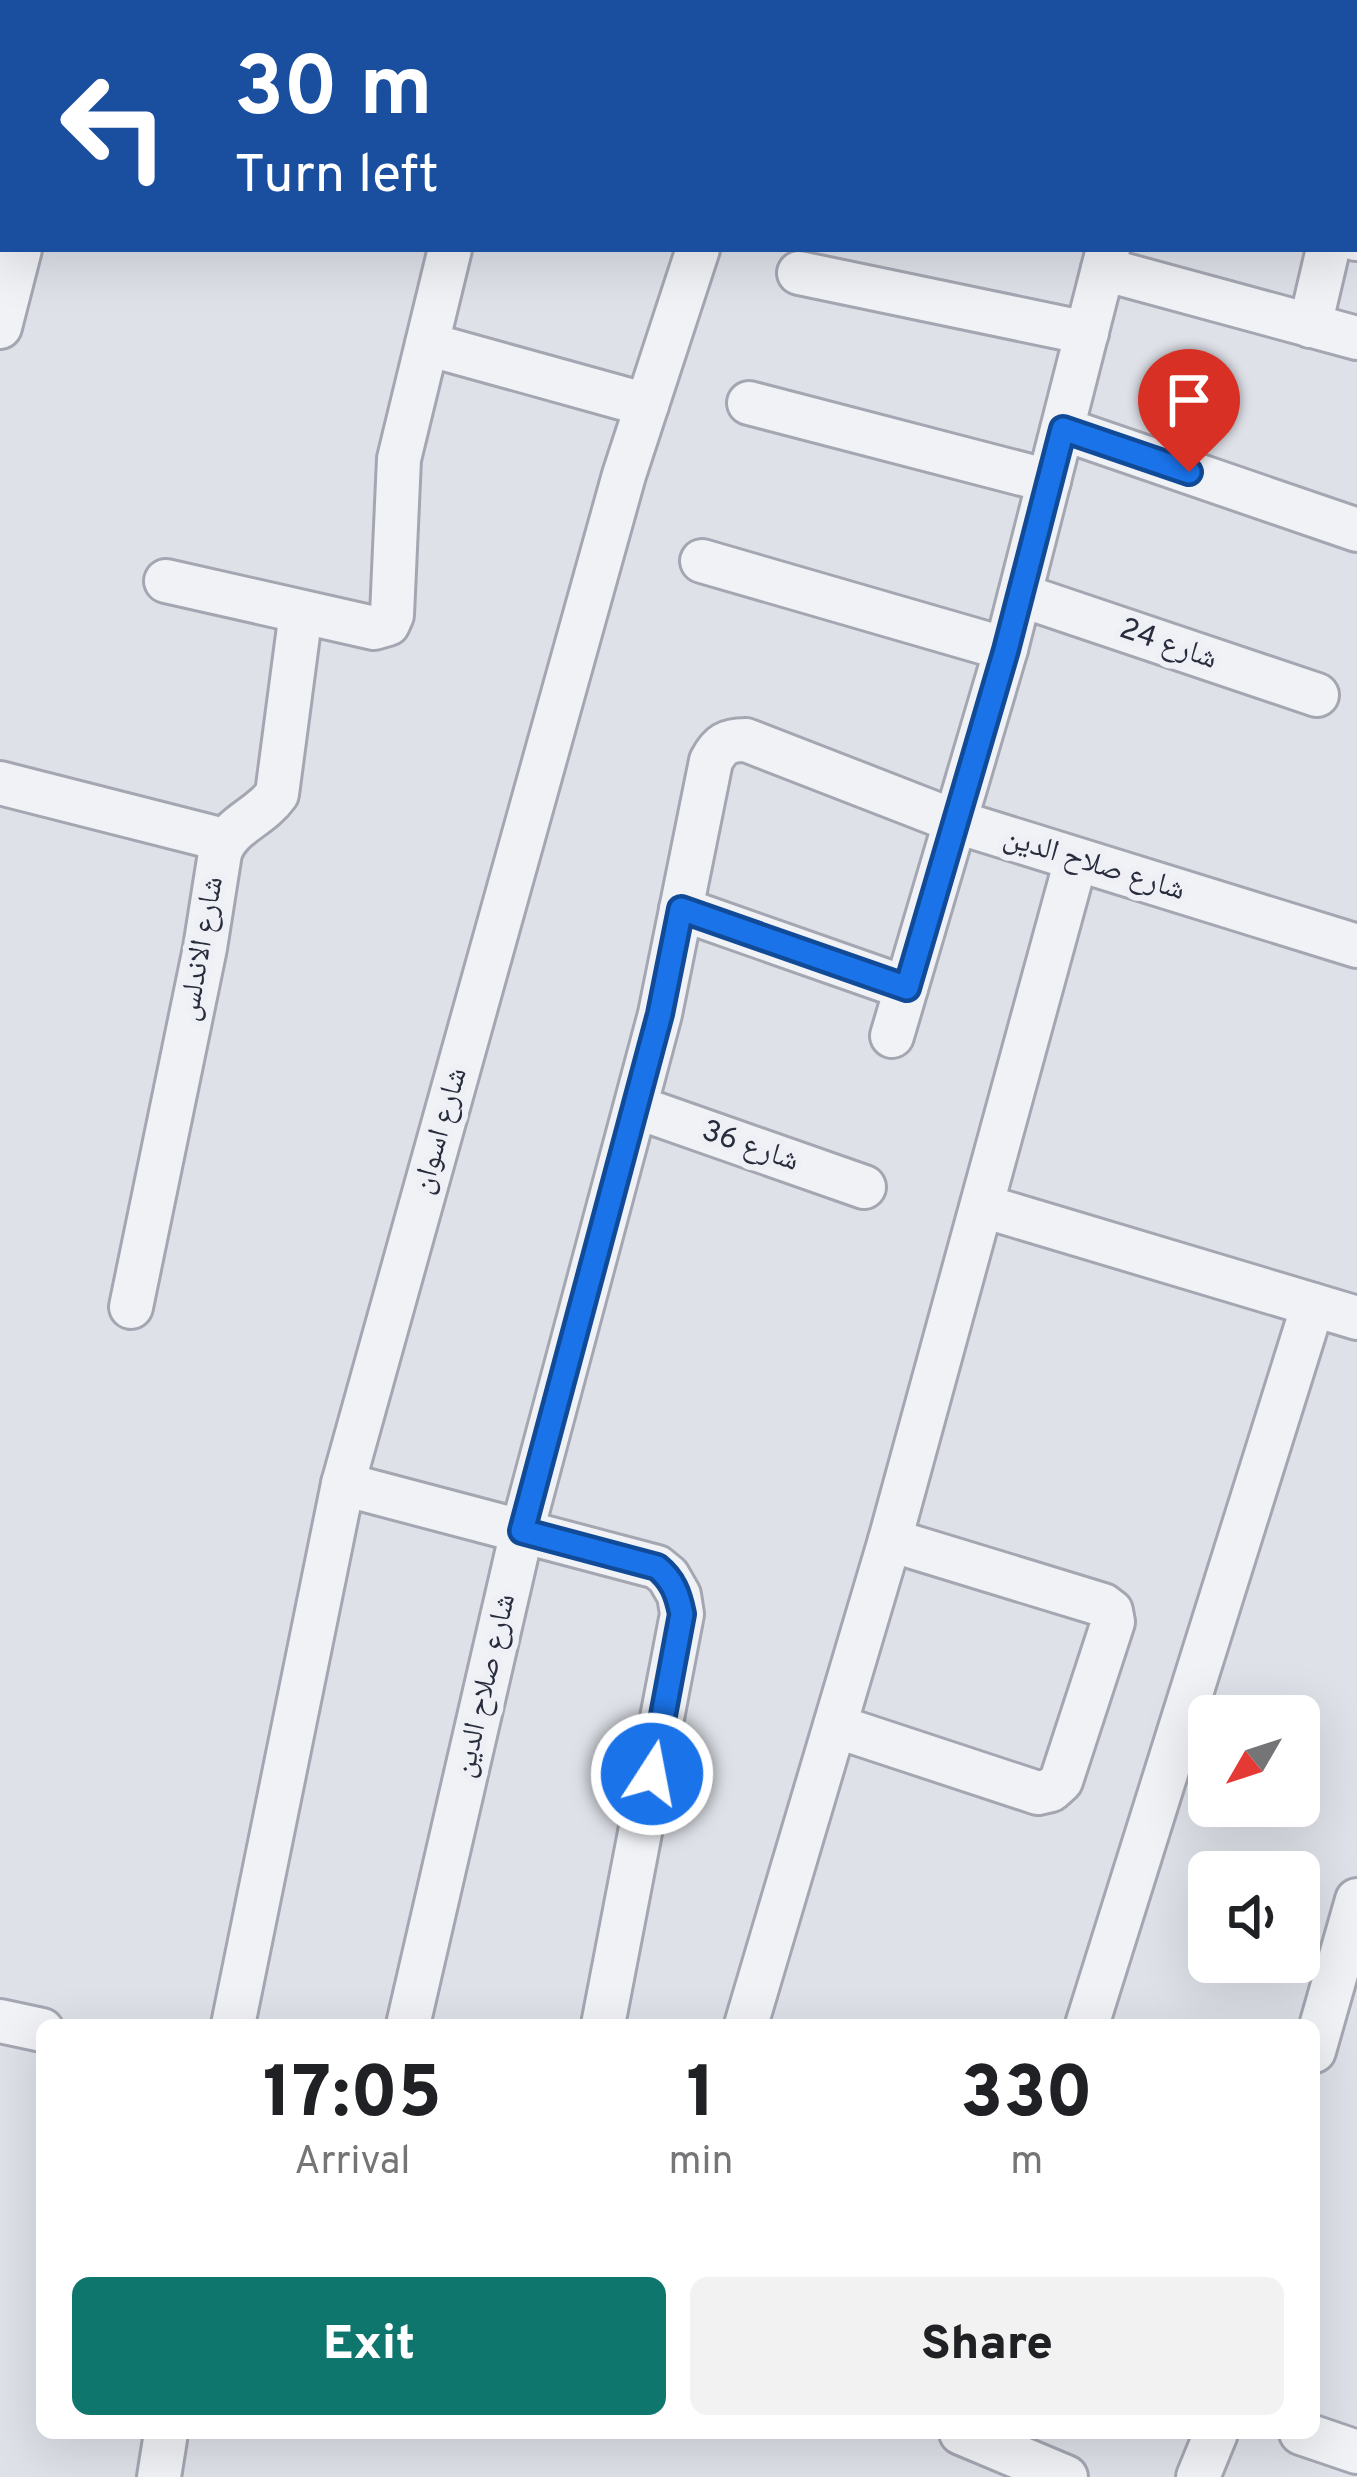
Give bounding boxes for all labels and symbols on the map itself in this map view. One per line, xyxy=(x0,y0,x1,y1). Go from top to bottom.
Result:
pin xyxy=(1138,349,1240,472)
street label: شارع 24 xyxy=(1114,611,1222,679)
street label: شارع صلاح الدين xyxy=(999,820,1189,910)
street label: شارع الاندلس xyxy=(171,874,233,1024)
street label: شارع اسوان xyxy=(405,1064,477,1198)
street label: شارع 36 xyxy=(697,1113,803,1181)
street label: شارع صلاح الدين xyxy=(447,1590,525,1782)
north arrow xyxy=(1188,1695,1320,1827)
position arrow xyxy=(589,1711,715,1837)

